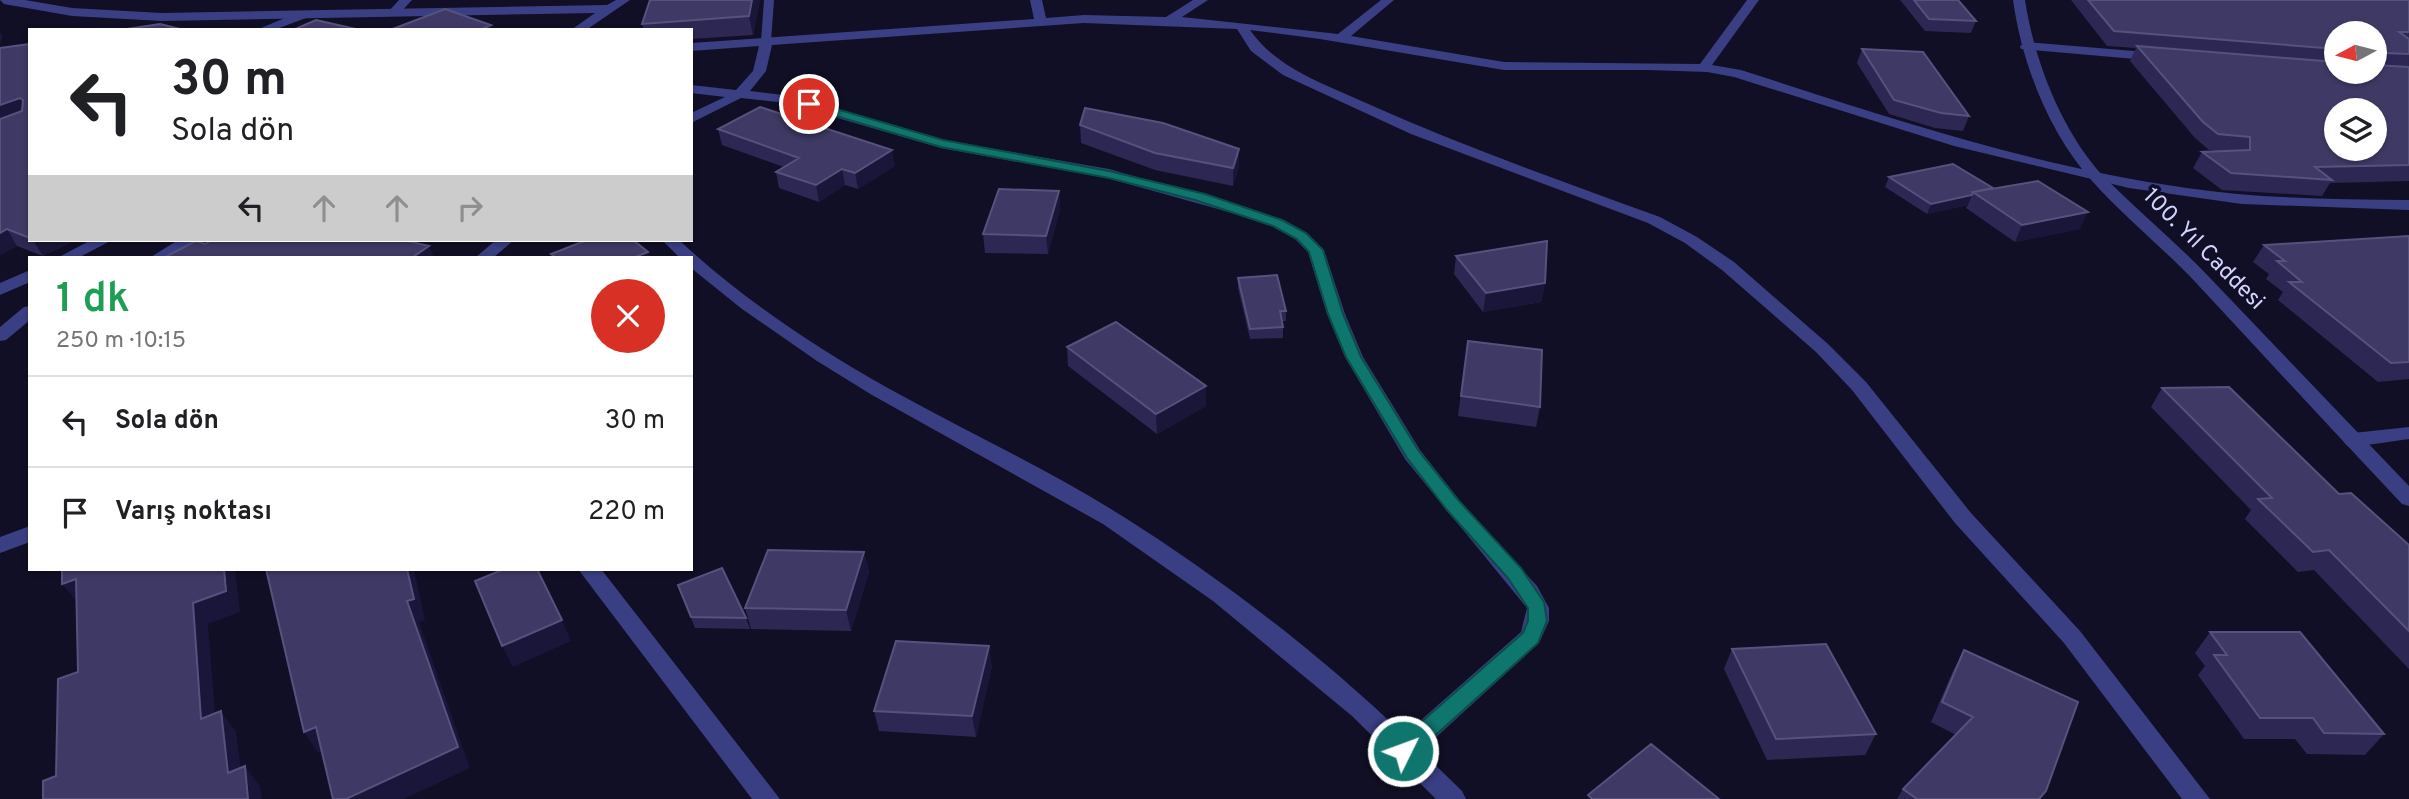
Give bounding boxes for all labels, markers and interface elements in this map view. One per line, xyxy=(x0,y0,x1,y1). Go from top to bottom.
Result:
north arrow xyxy=(2324,21,2387,84)
map controls xyxy=(2324,21,2387,161)
text: 30 m xyxy=(171,51,287,113)
icon: left xyxy=(56,56,147,147)
pin xyxy=(779,74,839,134)
icon: arrive xyxy=(790,85,828,123)
button: layers xyxy=(2324,98,2387,161)
text: Sola dön xyxy=(171,112,294,152)
street label: 100. Yıl Caddesi xyxy=(2136,183,2270,317)
icon: left xyxy=(232,189,270,227)
icon: ahead xyxy=(305,189,343,227)
icon: ahead xyxy=(378,189,416,227)
icon: right xyxy=(451,189,489,227)
text: 1 dk xyxy=(56,274,130,327)
button: close xyxy=(591,279,665,353)
text: 250 m · 10:15 xyxy=(56,327,186,356)
icon: left xyxy=(56,403,94,441)
text: Sola dön xyxy=(115,405,219,438)
text: 30 m xyxy=(605,405,665,438)
icon: arrive xyxy=(56,494,94,532)
text: Varış noktası xyxy=(115,496,272,529)
text: 220 m xyxy=(588,496,665,529)
position arrow xyxy=(1366,714,1440,788)

